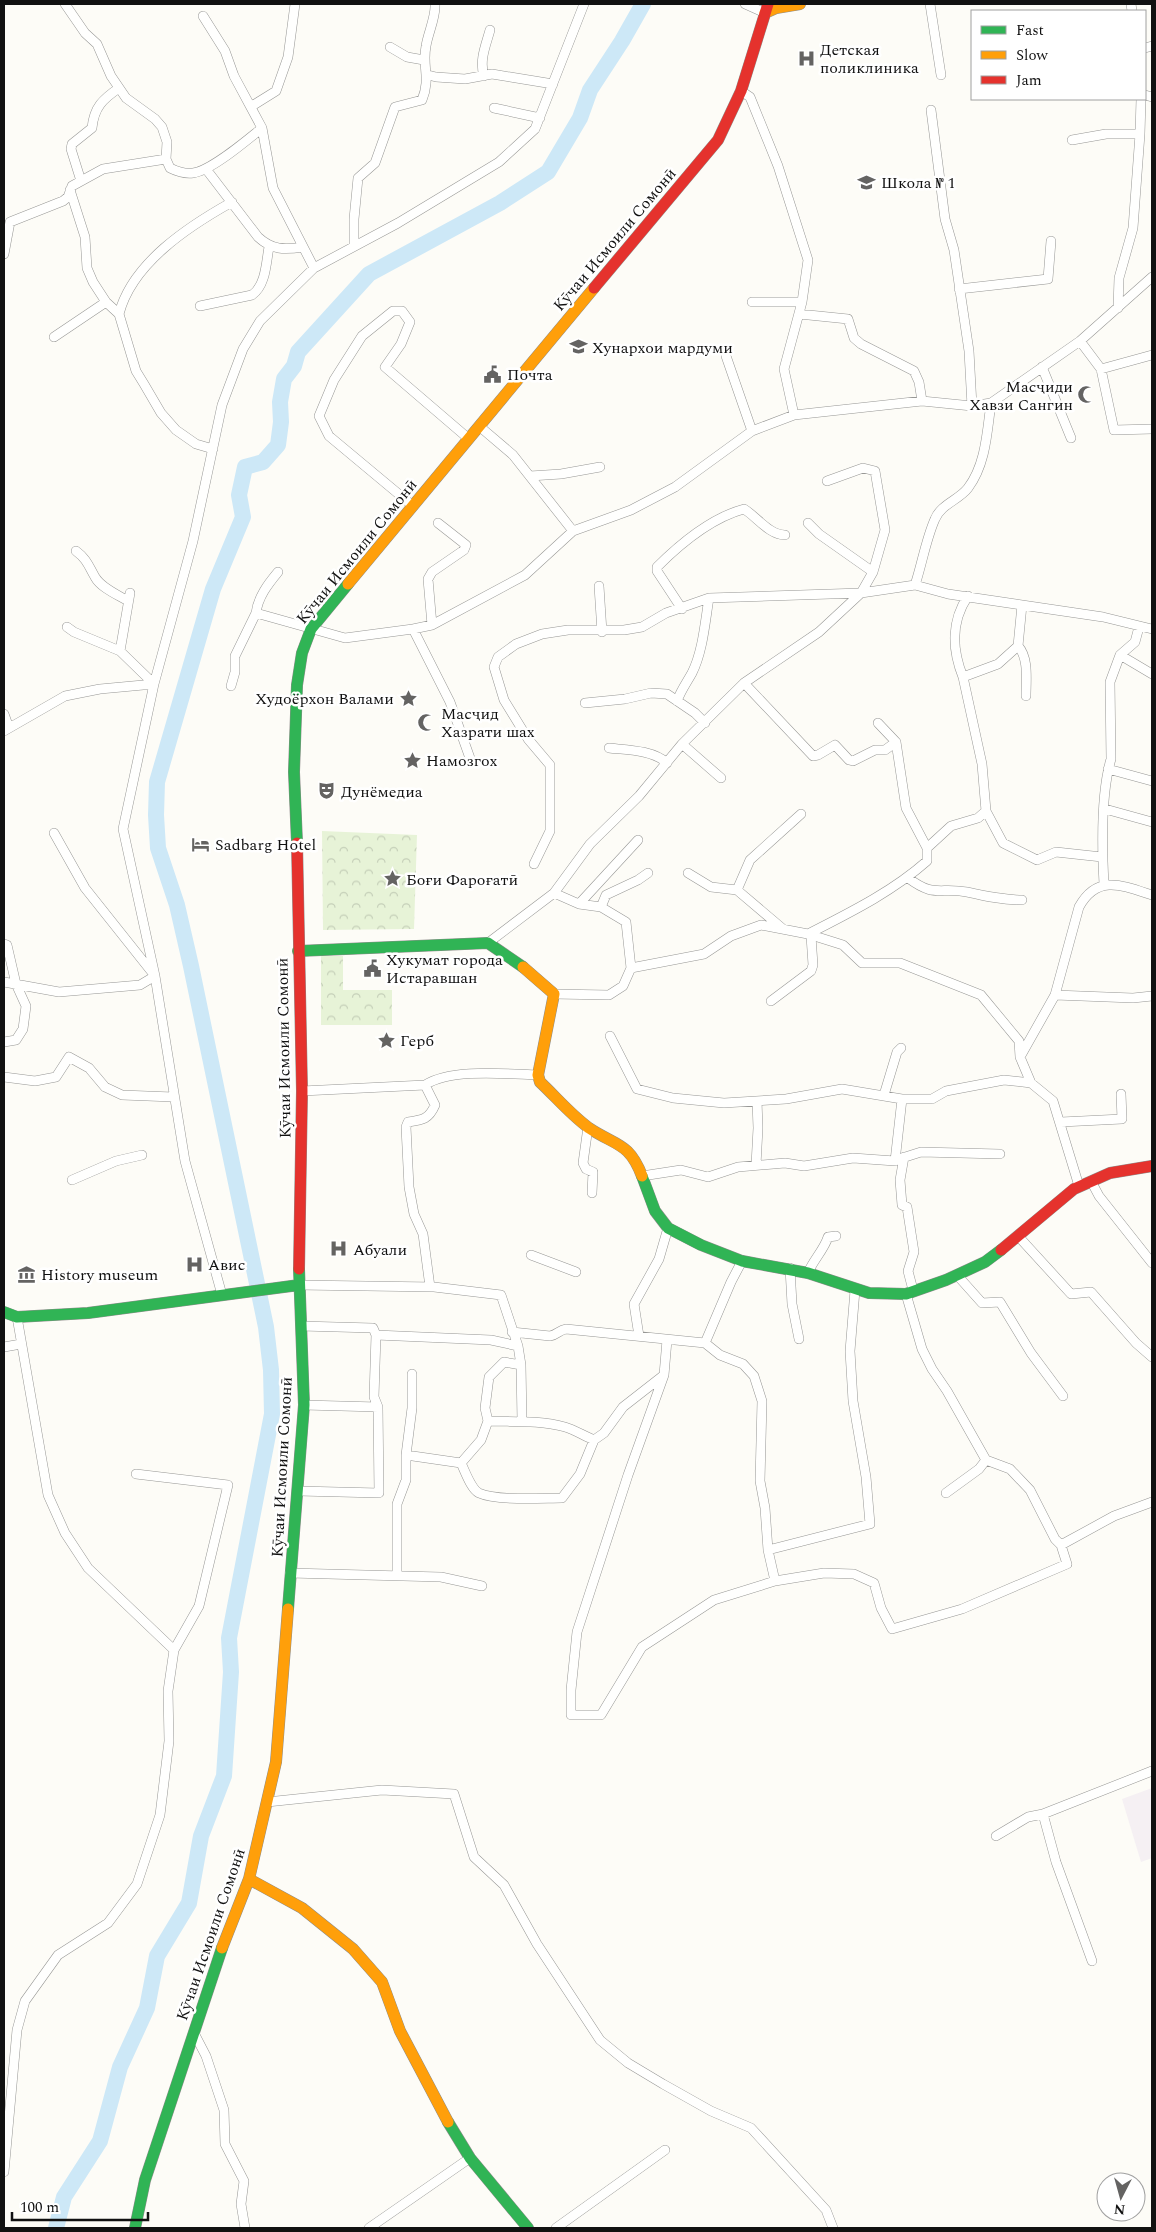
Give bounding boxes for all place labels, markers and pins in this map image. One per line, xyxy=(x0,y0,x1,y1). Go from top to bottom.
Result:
place label: Детская поликлиника xyxy=(820,38,919,80)
hospital icon: Детская поликлиника xyxy=(796,48,816,68)
place label: Школа № 1 xyxy=(881,171,956,195)
school or university icon: Школа № 1 xyxy=(857,172,877,192)
place label: Хунархои мардуми xyxy=(592,336,733,360)
school or university icon: Хунархои мардуми xyxy=(568,337,588,357)
place label: Почта xyxy=(507,363,553,387)
public building icon: Почта xyxy=(483,364,503,384)
place label: Масҷиди Хавзи Сангин xyxy=(969,375,1073,417)
mosque icon: Масҷиди Хавзи Сангин xyxy=(1077,385,1097,405)
place label: Худоёрхон Валами xyxy=(255,687,394,711)
place icon: Худоёрхон Валами xyxy=(398,688,418,708)
place label: Масҷид Хазрати шах xyxy=(441,702,535,744)
mosque icon: Масҷид Хазрати шах xyxy=(417,712,437,732)
place label: Намозгох xyxy=(426,749,498,773)
place icon: Намозгох xyxy=(402,750,422,770)
place label: Дунёмедиа xyxy=(341,780,423,804)
theatre icon: Дунёмедиа xyxy=(317,781,337,801)
place label: Sadbarg Hotel xyxy=(215,833,316,857)
hotel icon: Sadbarg Hotel xyxy=(191,834,211,854)
place label: Боғи Фароғатӣ xyxy=(406,868,518,892)
place icon: Боғи Фароғатӣ xyxy=(382,869,402,889)
place label: Хукумат города Истаравшан xyxy=(386,948,503,990)
public building icon: Хукумат города Истаравшан xyxy=(362,958,382,978)
place label: Герб xyxy=(400,1029,434,1053)
place icon: Герб xyxy=(376,1030,396,1050)
place label: Абуали xyxy=(353,1238,407,1262)
hospital icon: Абуали xyxy=(329,1239,349,1259)
place label: Авис xyxy=(208,1253,245,1277)
hospital icon: Авис xyxy=(184,1254,204,1274)
place label: History museum xyxy=(41,1263,158,1287)
museum icon: History museum xyxy=(17,1264,37,1284)

